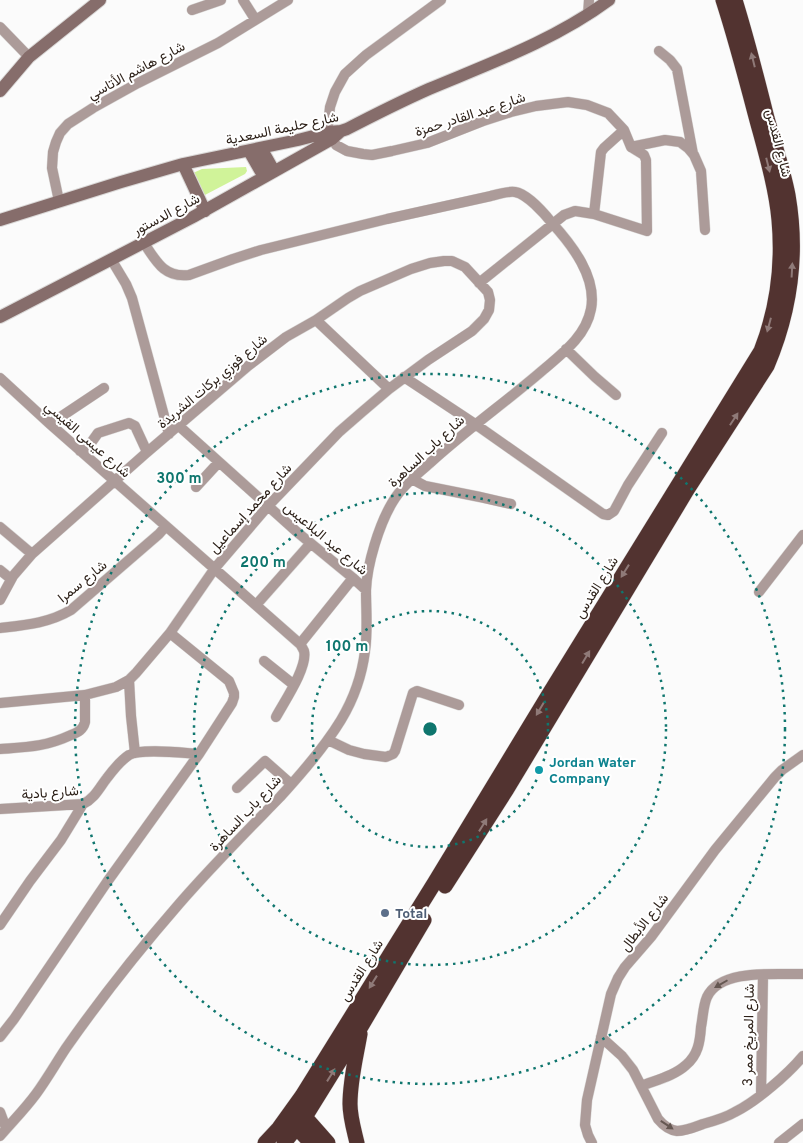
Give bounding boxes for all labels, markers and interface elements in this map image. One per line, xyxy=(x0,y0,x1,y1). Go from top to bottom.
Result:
street label: شارع هاشم الأتاسي xyxy=(85,38,189,106)
one-way arrow xyxy=(748,52,756,67)
street label: شارع عبد القادر حمزة xyxy=(413,90,528,142)
street label: شارع القدس xyxy=(760,107,794,179)
street label: شارع حليمة السعدية xyxy=(224,109,341,151)
one-way arrow xyxy=(764,158,772,173)
street label: شارع الدستور xyxy=(129,191,204,241)
one-way arrow xyxy=(788,262,796,278)
one-way arrow xyxy=(765,318,773,333)
street label: شارع فوزي بركات الشريدة xyxy=(154,331,273,435)
street label: شارع عيسى القيسي xyxy=(39,398,133,484)
street label: شارع باب الساهرة xyxy=(385,412,469,493)
one-way arrow xyxy=(729,412,738,426)
street label: شارع محمد إسماعيل xyxy=(206,460,297,558)
text: 300 m xyxy=(156,470,202,489)
street label: شارع عيد البلاعيس xyxy=(279,499,371,580)
text: 200 m xyxy=(240,554,286,573)
street label: شارع القدس xyxy=(572,554,624,622)
street label: شارع سمرا xyxy=(55,557,112,608)
one-way arrow xyxy=(621,564,630,577)
text: 100 m xyxy=(326,638,368,657)
one-way arrow xyxy=(581,650,591,663)
one-way arrow xyxy=(535,702,544,715)
centre of rings xyxy=(421,720,439,738)
place label: Jordan Water Company xyxy=(549,755,636,788)
marker: Jordan Water Company xyxy=(533,764,545,776)
street label: شارع باب الساهرة xyxy=(206,772,287,856)
street label: شارع بادية xyxy=(21,783,79,805)
one-way arrow xyxy=(479,819,488,832)
street label: شارع الأبطال xyxy=(616,890,674,956)
place label: Total xyxy=(395,906,427,923)
marker: Total xyxy=(379,907,391,919)
street label: شارع القدس xyxy=(337,937,389,1005)
one-way arrow xyxy=(368,975,378,989)
one-way arrow xyxy=(714,980,729,988)
street label: شارع المريخ ممر 3 xyxy=(740,983,760,1087)
one-way arrow xyxy=(326,1069,335,1082)
one-way arrow xyxy=(660,1121,674,1130)

